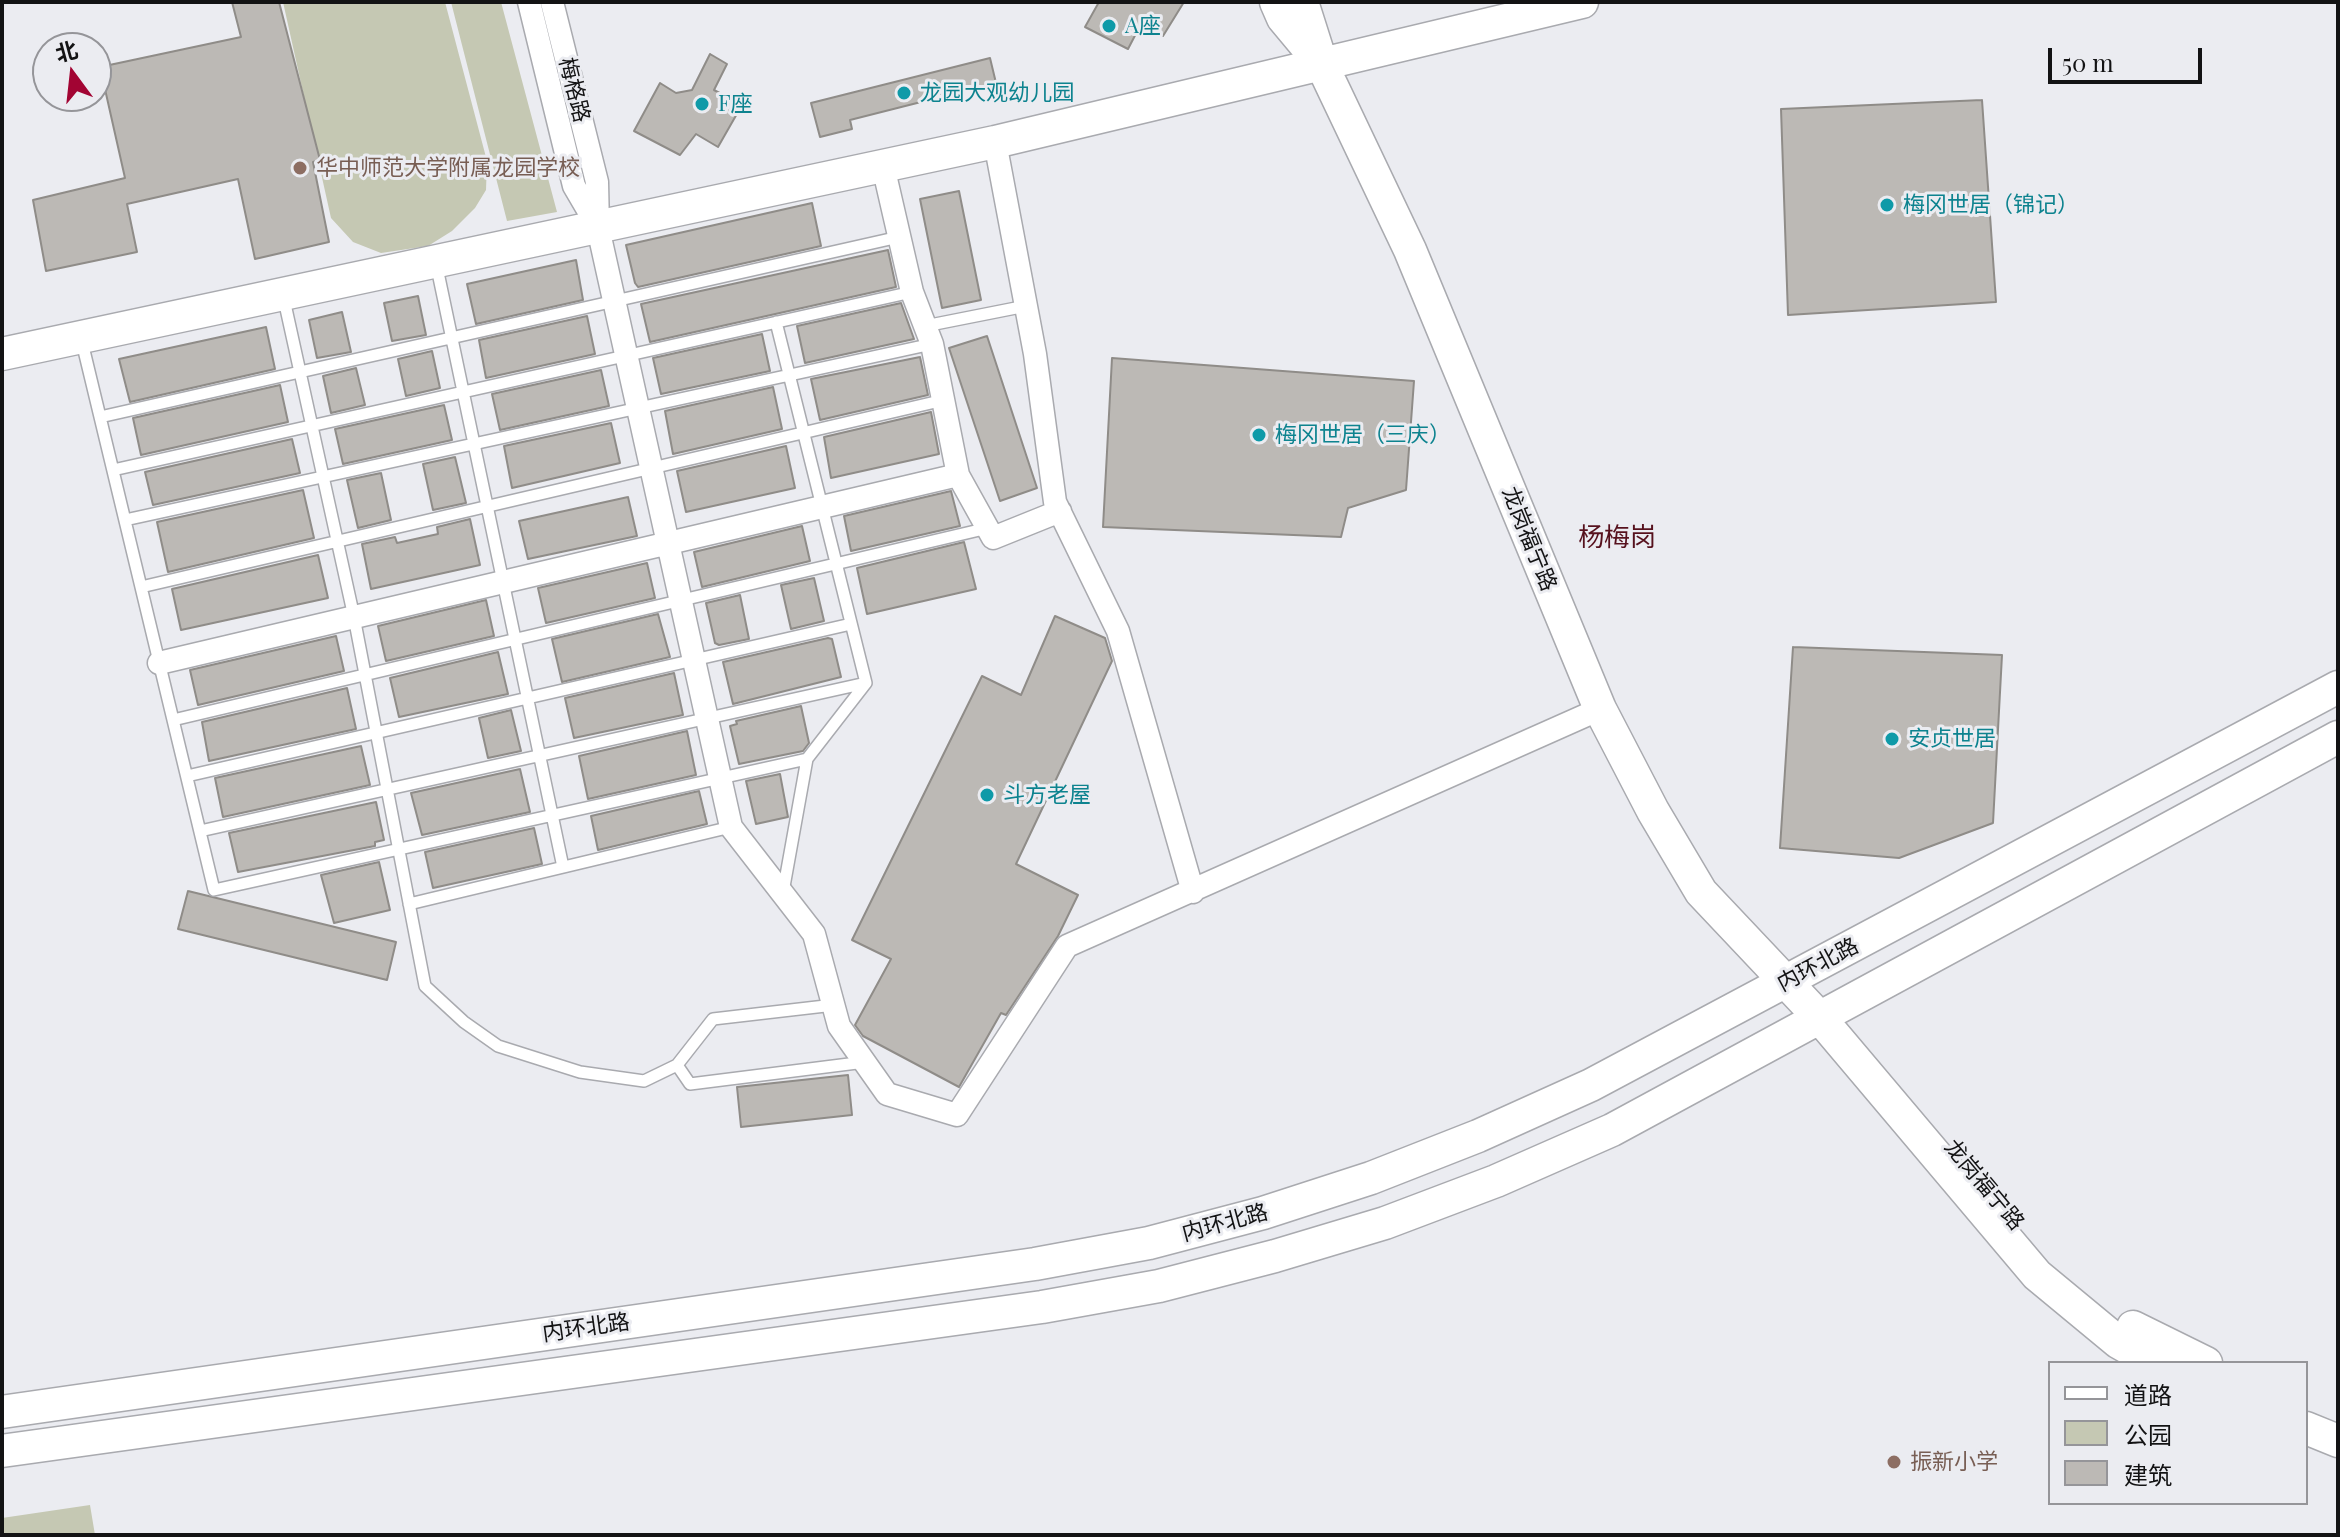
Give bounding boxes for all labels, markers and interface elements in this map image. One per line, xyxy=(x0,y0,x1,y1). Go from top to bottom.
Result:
place label: A座 xyxy=(1125,13,1161,39)
marker: A座 xyxy=(1100,17,1118,35)
north arrow xyxy=(32,32,112,112)
scale bar xyxy=(2052,32,2206,82)
text: 北 xyxy=(52,33,81,68)
text: 50 m xyxy=(2062,46,2114,78)
street label: 梅格路 xyxy=(553,55,595,125)
place label: 龙园大观幼儿园 xyxy=(920,80,1074,106)
marker: 龙园大观幼儿园 xyxy=(895,84,913,102)
place label: F座 xyxy=(718,91,753,117)
marker: F座 xyxy=(693,95,711,113)
place label: 华中师范大学附属龙园学校 xyxy=(316,155,580,181)
marker: 华中师范大学附属龙园学校 xyxy=(291,159,309,177)
place label: 梅冈世居（锦记） xyxy=(1903,192,2079,218)
marker: 梅冈世居（锦记） xyxy=(1878,196,1896,214)
place label: 梅冈世居（三庆） xyxy=(1275,422,1451,448)
marker: 梅冈世居（三庆） xyxy=(1250,426,1268,444)
street label: 龙岗福宁路 xyxy=(1496,483,1562,595)
district label: 杨梅岗 xyxy=(1578,522,1656,554)
place label: 安贞世居 xyxy=(1908,726,1996,752)
marker: 安贞世居 xyxy=(1883,730,1901,748)
place label: 斗方老屋 xyxy=(1003,782,1091,808)
marker: 斗方老屋 xyxy=(978,786,996,804)
street label: 内环北路 xyxy=(1773,933,1863,997)
street label: 龙岗福宁路 xyxy=(1939,1134,2029,1236)
street label: 内环北路 xyxy=(1179,1199,1271,1247)
street label: 内环北路 xyxy=(541,1309,631,1347)
legend xyxy=(2048,1361,2308,1505)
text: 道路 xyxy=(2124,1378,2172,1410)
text: 公园 xyxy=(2124,1418,2172,1450)
place label: 振新小学 xyxy=(1910,1449,1998,1475)
marker: 振新小学 xyxy=(1885,1453,1903,1471)
text: 建筑 xyxy=(2124,1458,2172,1490)

